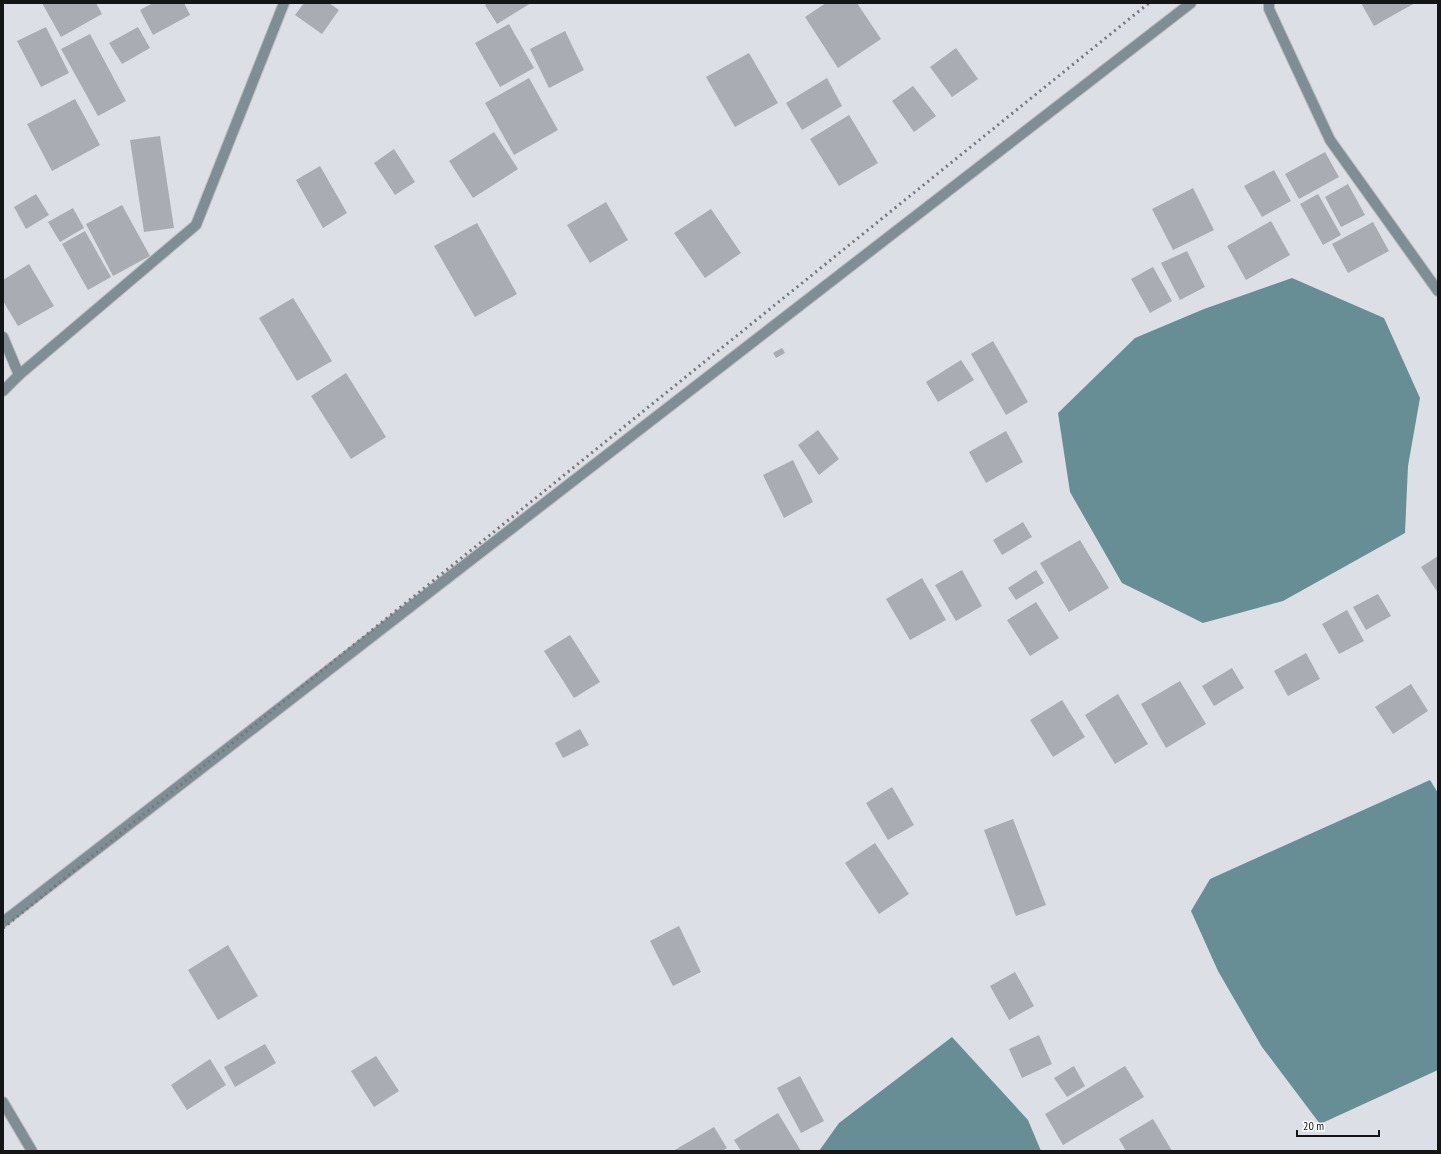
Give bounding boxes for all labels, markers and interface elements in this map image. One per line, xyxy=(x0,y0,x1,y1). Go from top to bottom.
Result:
scale bar xyxy=(1297,1112,1379,1138)
text: 20 m xyxy=(1303,1118,1324,1133)

